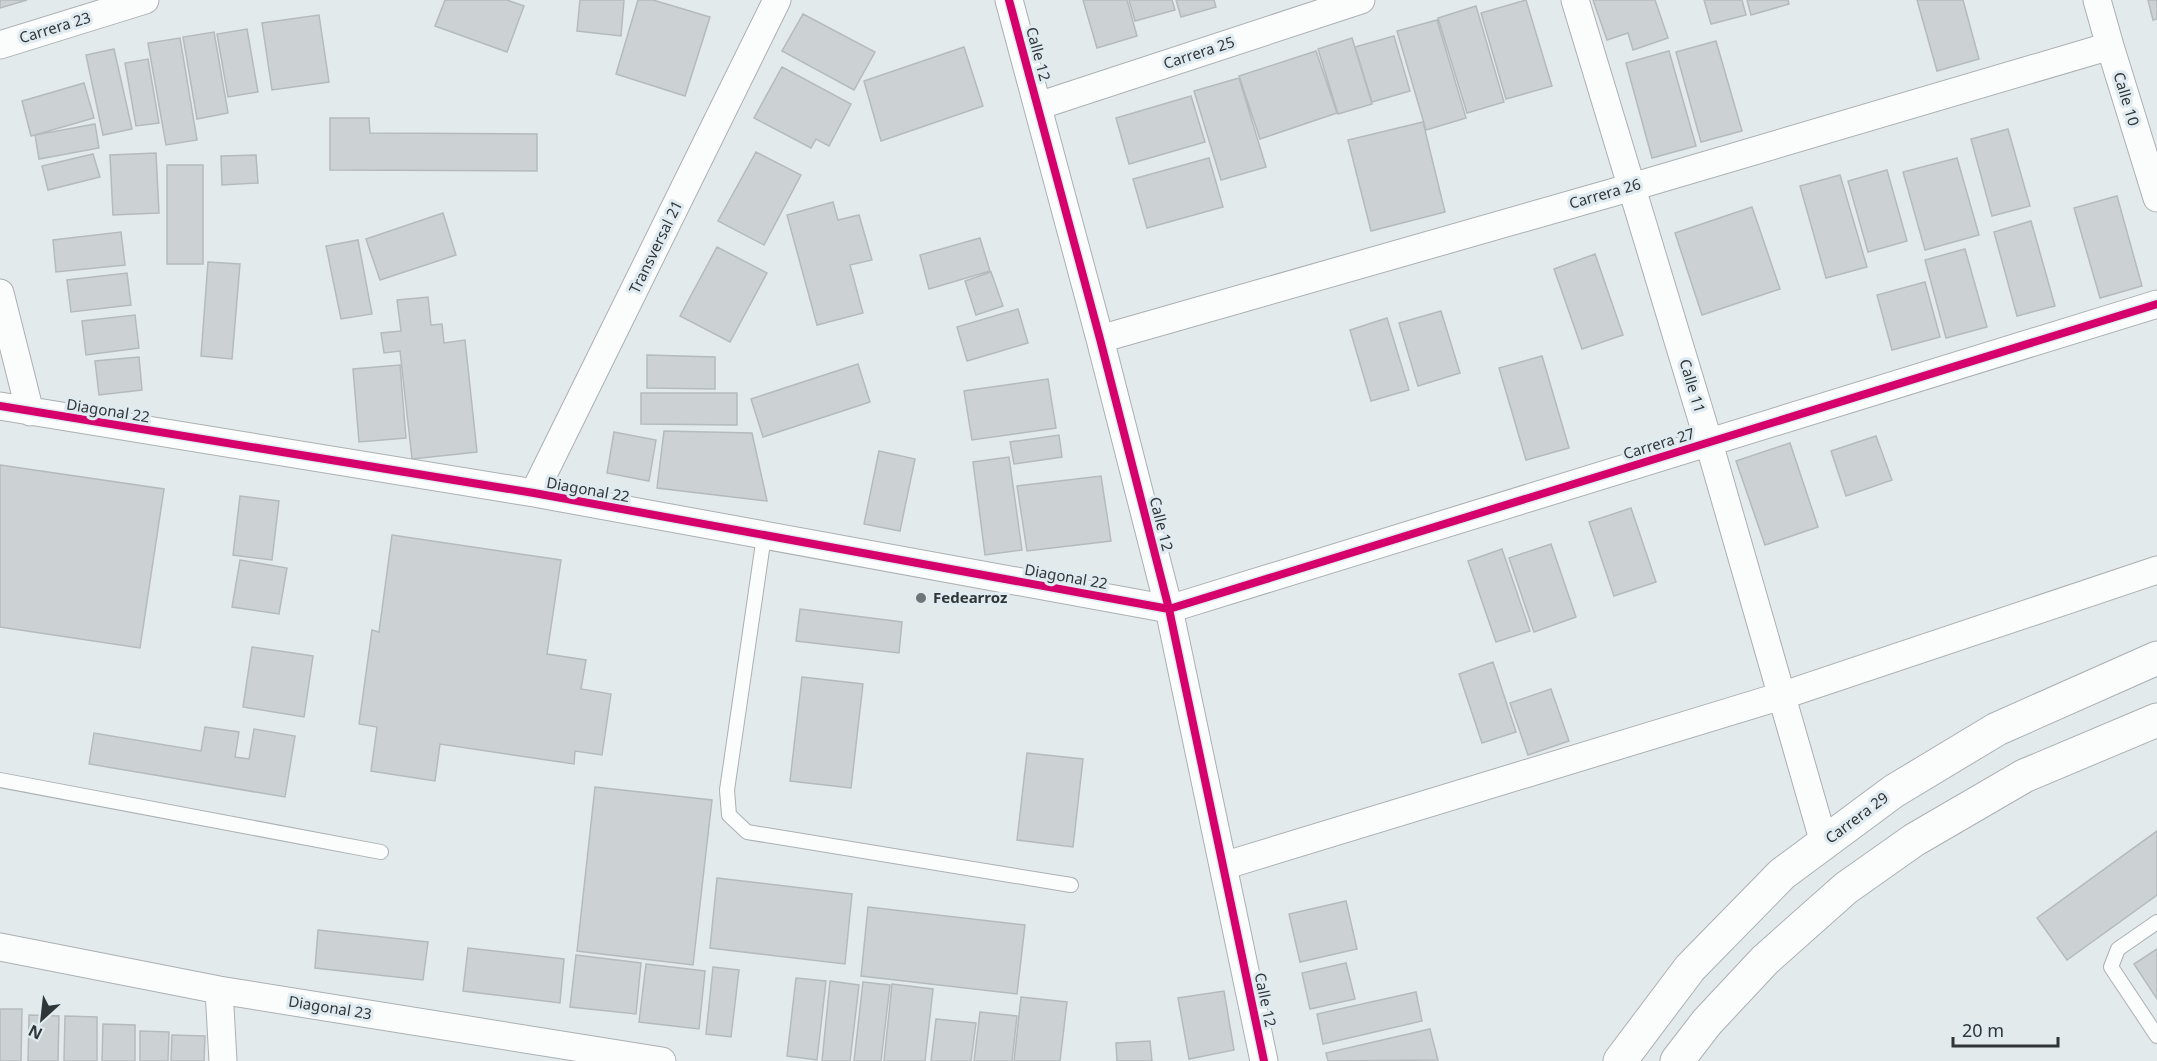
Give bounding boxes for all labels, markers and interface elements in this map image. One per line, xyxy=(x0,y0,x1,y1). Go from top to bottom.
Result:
street label: Carrera 23 xyxy=(16,7,93,47)
street label: Calle 12 xyxy=(1022,25,1056,83)
street label: Carrera 25 xyxy=(1160,31,1237,73)
street label: Calle 10 xyxy=(2109,69,2145,128)
street label: Carrera 26 xyxy=(1566,173,1643,213)
street label: Transversal 21 xyxy=(624,197,686,296)
street label: Calle 11 xyxy=(1675,356,1711,415)
street label: Diagonal 22 xyxy=(65,394,151,426)
street label: Carrera 27 xyxy=(1620,423,1697,463)
street label: Diagonal 22 xyxy=(545,472,631,506)
street label: Calle 12 xyxy=(1146,495,1178,553)
street label: Diagonal 22 xyxy=(1023,559,1109,593)
place label: Fedearroz xyxy=(933,587,1007,607)
marker: Fedearroz xyxy=(914,591,928,605)
street label: Carrera 29 xyxy=(1821,787,1892,847)
street label: Calle 12 xyxy=(1250,971,1281,1029)
north arrow xyxy=(12,989,72,1049)
street label: Diagonal 23 xyxy=(287,991,373,1023)
scale bar xyxy=(1953,1010,2058,1048)
text: 20 m xyxy=(1962,1018,2004,1042)
text: N xyxy=(24,1020,46,1045)

